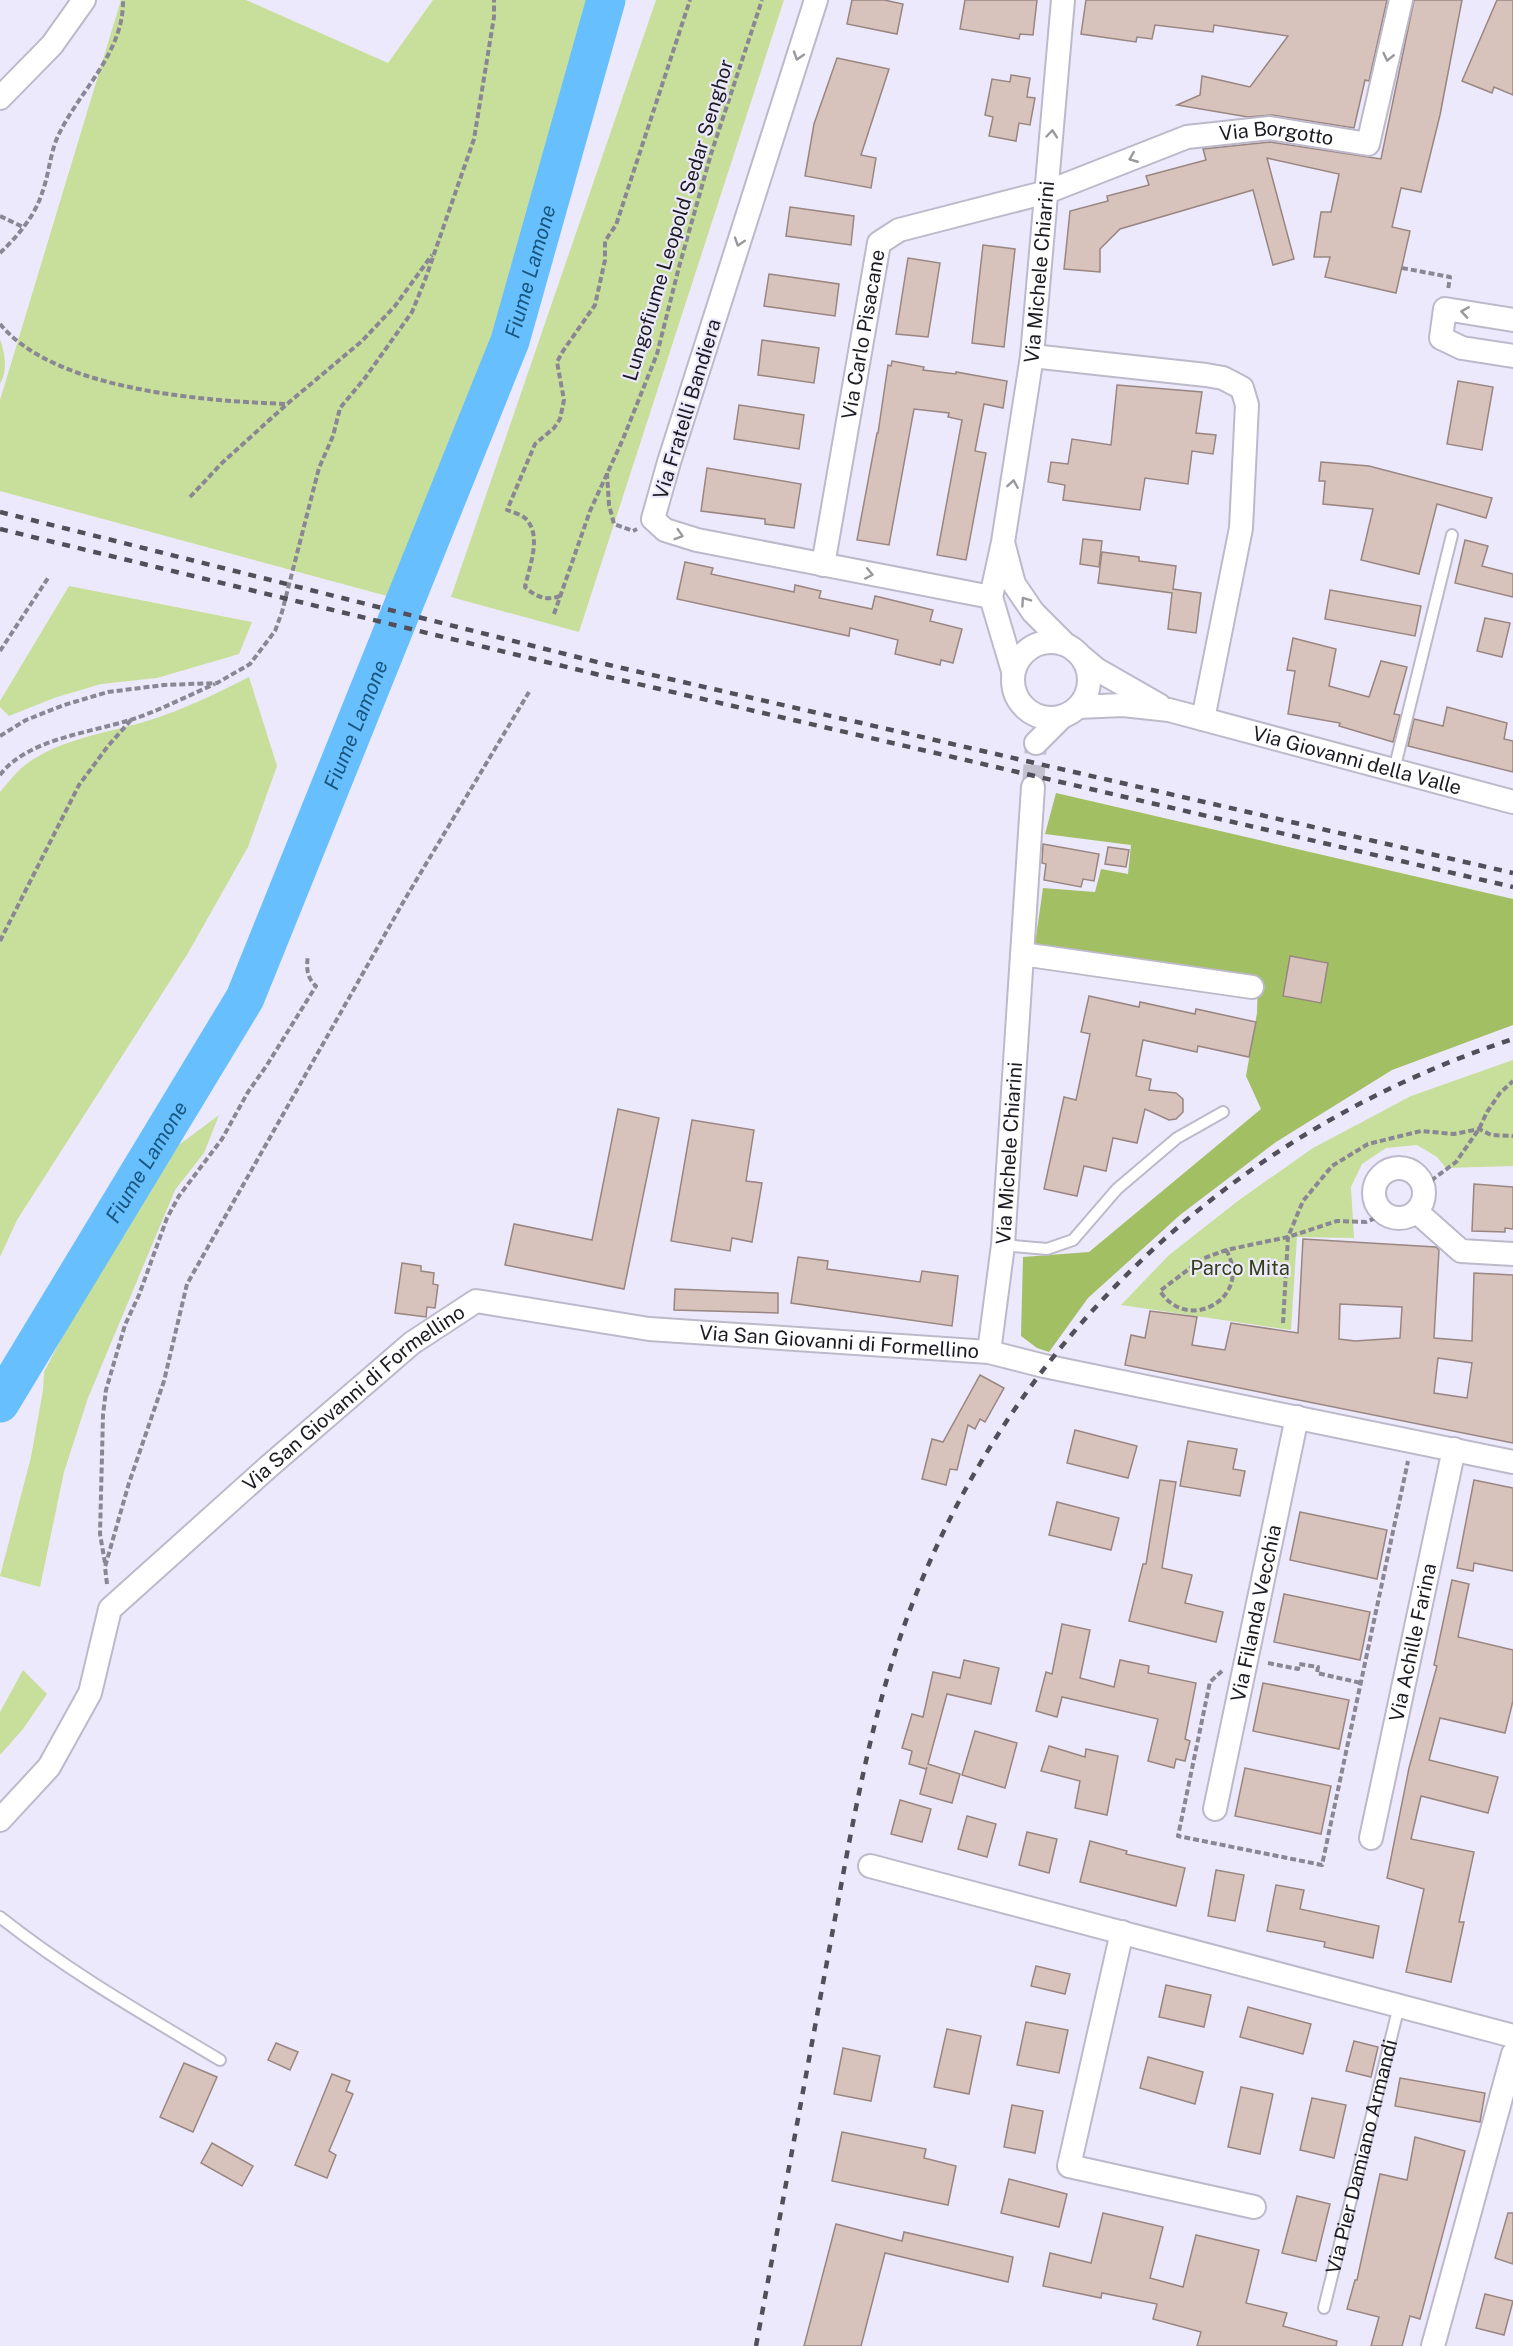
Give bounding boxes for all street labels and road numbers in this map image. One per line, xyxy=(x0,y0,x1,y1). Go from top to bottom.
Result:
street label: Lungofiume Leopold Sedar Senghor xyxy=(618,56,738,384)
street label: Via Borgotto xyxy=(1218,116,1335,150)
street label: Via Michele Chiarini xyxy=(1019,180,1059,365)
street label: Via Carlo Pisacane xyxy=(837,248,890,421)
street label: Via Fratelli Bandiera xyxy=(648,316,726,502)
street label: Via Giovanni della Valle xyxy=(1250,721,1464,800)
street label: Via Michele Chiarini xyxy=(991,1061,1027,1245)
street label: Via San Giovanni di Formellino xyxy=(238,1300,469,1496)
street label: Via San Giovanni di Formellino xyxy=(698,1320,980,1363)
street label: Via Filanda Vecchia xyxy=(1226,1523,1286,1704)
street label: Via Achille Farina xyxy=(1384,1561,1441,1724)
street label: Via Pier Damiano Armandi xyxy=(1321,2037,1402,2276)

